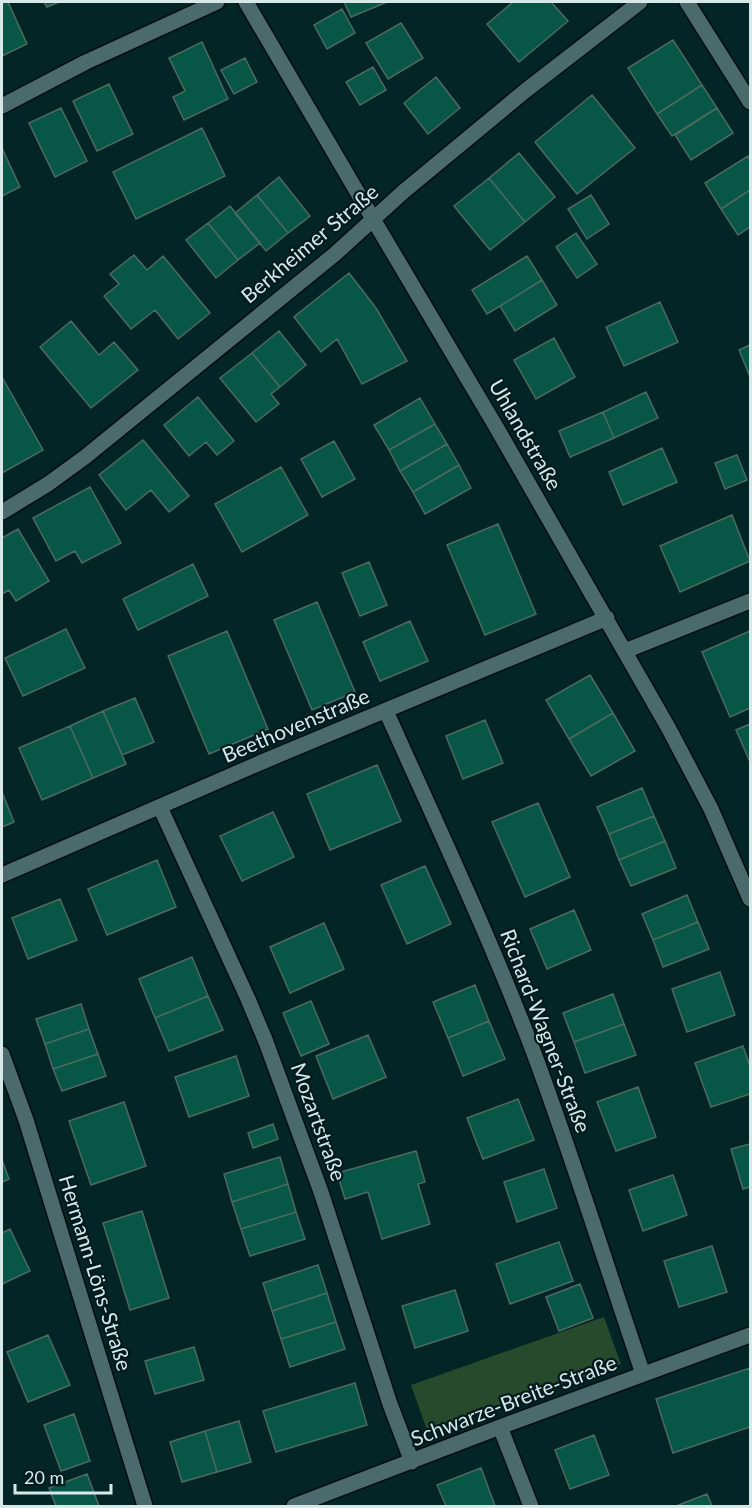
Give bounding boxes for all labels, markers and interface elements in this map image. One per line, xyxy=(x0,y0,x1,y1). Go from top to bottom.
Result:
street label: Berkheimer Straße xyxy=(235,178,383,307)
street label: Uhlandstraße xyxy=(485,374,568,494)
street label: Beethovenstraße xyxy=(218,682,373,767)
street label: Richard-Wagner-Straße xyxy=(496,925,597,1136)
street label: Mozartstraße xyxy=(286,1059,352,1184)
street label: Hermann-Löns-Straße xyxy=(55,1172,138,1374)
street label: Schwarze-Breite-Straße xyxy=(407,1349,620,1450)
scale bar xyxy=(15,1457,111,1495)
text: 20 m xyxy=(24,1466,64,1488)

